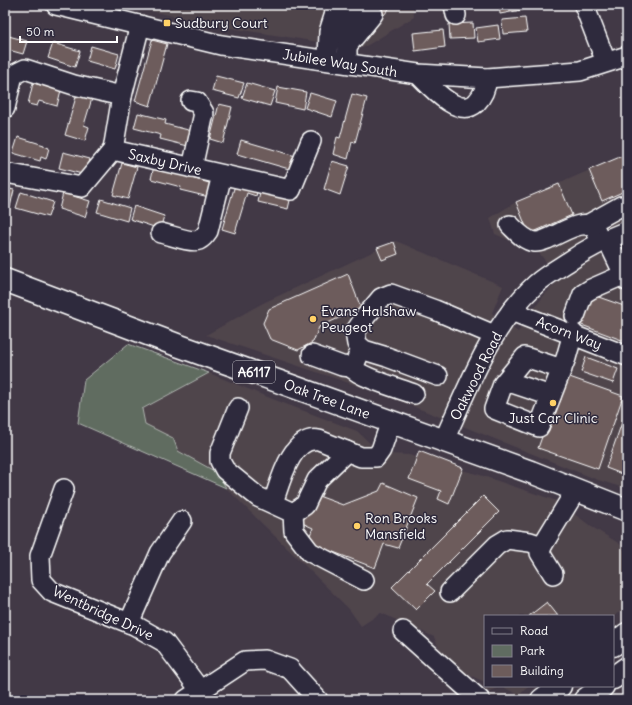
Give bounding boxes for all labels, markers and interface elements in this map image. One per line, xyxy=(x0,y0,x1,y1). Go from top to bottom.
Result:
place label: Sudbury Court xyxy=(175,14,268,32)
scale bar xyxy=(20,18,117,44)
marker: Sudbury Court xyxy=(162,18,172,28)
text: 50 m xyxy=(26,24,55,39)
street label: Jubilee Way South xyxy=(281,45,399,81)
street label: Saxby Drive xyxy=(127,145,203,179)
place label: Evans Halshaw Peugeot xyxy=(321,302,416,336)
street label: Acorn Way xyxy=(533,312,605,354)
marker: Evans Halshaw Peugeot xyxy=(308,314,318,324)
street label: Oakwood Road xyxy=(446,329,506,423)
road number: A6117 xyxy=(233,361,275,383)
street label: Oak Tree Lane xyxy=(281,375,373,423)
marker: Just Car Clinic xyxy=(548,398,558,408)
place label: Just Car Clinic xyxy=(508,409,598,427)
place label: Ron Brooks Mansfield xyxy=(365,509,437,543)
marker: Ron Brooks Mansfield xyxy=(352,521,362,531)
street label: Wentbridge Drive xyxy=(50,582,156,644)
legend xyxy=(484,615,614,687)
text: Road xyxy=(520,623,548,638)
text: Park xyxy=(520,643,545,658)
text: Building xyxy=(520,663,564,678)

